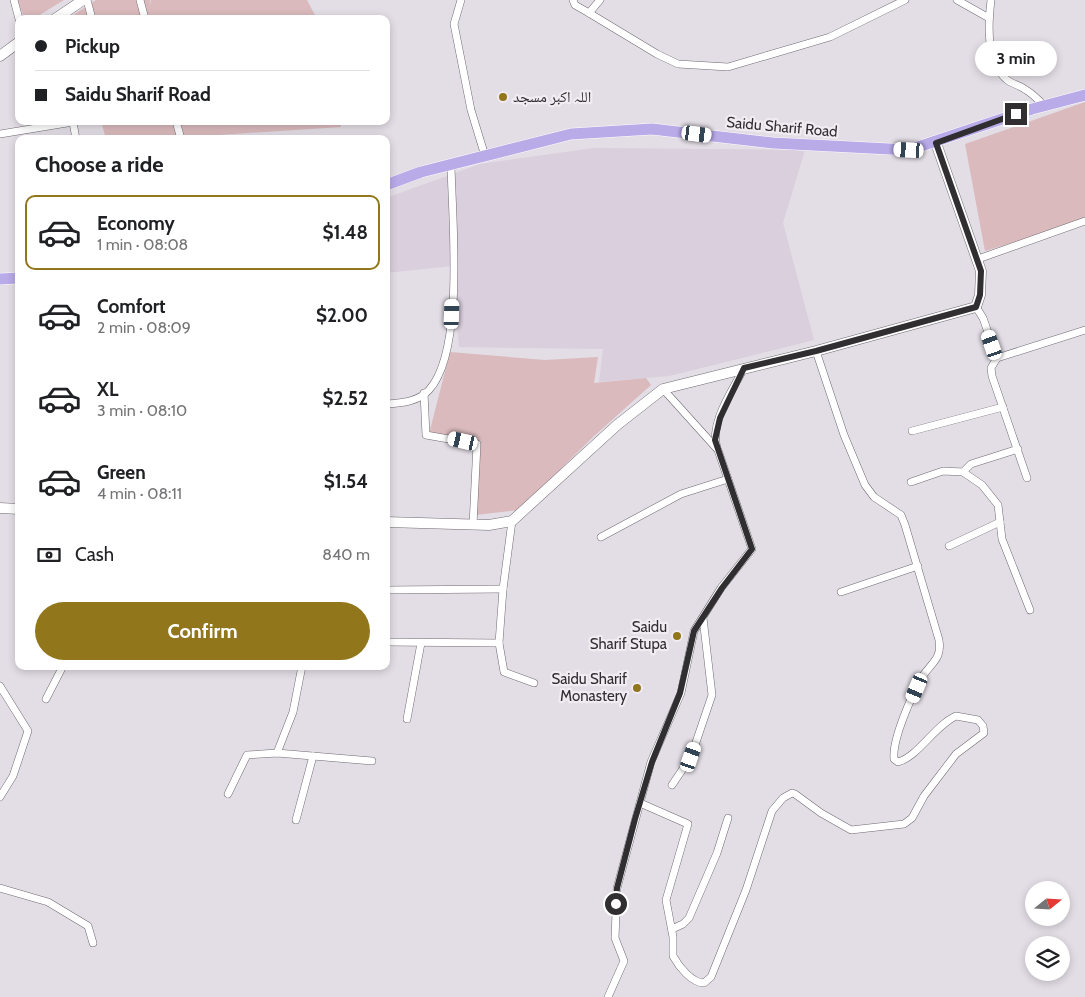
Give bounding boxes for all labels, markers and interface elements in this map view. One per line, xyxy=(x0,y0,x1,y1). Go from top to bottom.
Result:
text: Pickup xyxy=(65,35,120,58)
callout: 3 min xyxy=(975,42,1057,76)
text: 3 min xyxy=(997,49,1035,68)
text: Saidu Sharif Road xyxy=(65,83,211,106)
place label: اللہ اکبر مسجد xyxy=(513,88,591,106)
marker: اللہ اکبر مسجد xyxy=(497,91,509,103)
route end xyxy=(1005,103,1027,125)
street label: Saidu Sharif Road xyxy=(726,113,838,141)
car xyxy=(681,125,712,143)
car xyxy=(893,142,924,158)
text: Choose a ride xyxy=(35,151,164,178)
icon: car xyxy=(37,210,82,255)
text: Economy xyxy=(97,212,175,235)
text: $1.48 xyxy=(322,221,368,244)
text: 1 min · 08:08 xyxy=(97,235,188,254)
icon: car xyxy=(37,293,82,338)
text: Comfort xyxy=(97,295,166,318)
car xyxy=(443,299,460,329)
text: $2.00 xyxy=(316,304,368,327)
text: 2 min · 08:09 xyxy=(97,318,191,337)
car xyxy=(980,328,1003,362)
icon: car xyxy=(37,376,82,421)
text: XL xyxy=(97,378,118,401)
text: $2.52 xyxy=(322,387,368,410)
text: 3 min · 08:10 xyxy=(97,401,187,420)
car xyxy=(446,430,479,452)
icon: car xyxy=(37,459,82,504)
text: Green xyxy=(97,461,146,484)
text: $1.54 xyxy=(324,470,368,493)
text: 4 min · 08:11 xyxy=(97,484,182,503)
icon: cash xyxy=(35,541,63,569)
text: Cash xyxy=(75,543,114,566)
text: 840 m xyxy=(322,545,370,564)
button: Confirm xyxy=(35,602,370,660)
place label: Saidu Sharif Stupa xyxy=(590,618,668,653)
marker: Saidu Sharif Stupa xyxy=(671,630,683,642)
place label: Saidu Sharif Monastery xyxy=(551,670,627,705)
car xyxy=(904,671,929,705)
marker: Saidu Sharif Monastery xyxy=(631,682,643,694)
car xyxy=(679,740,702,774)
north arrow xyxy=(1025,881,1070,926)
map controls xyxy=(1025,881,1070,981)
route start xyxy=(605,893,627,915)
button: layers xyxy=(1025,936,1070,981)

